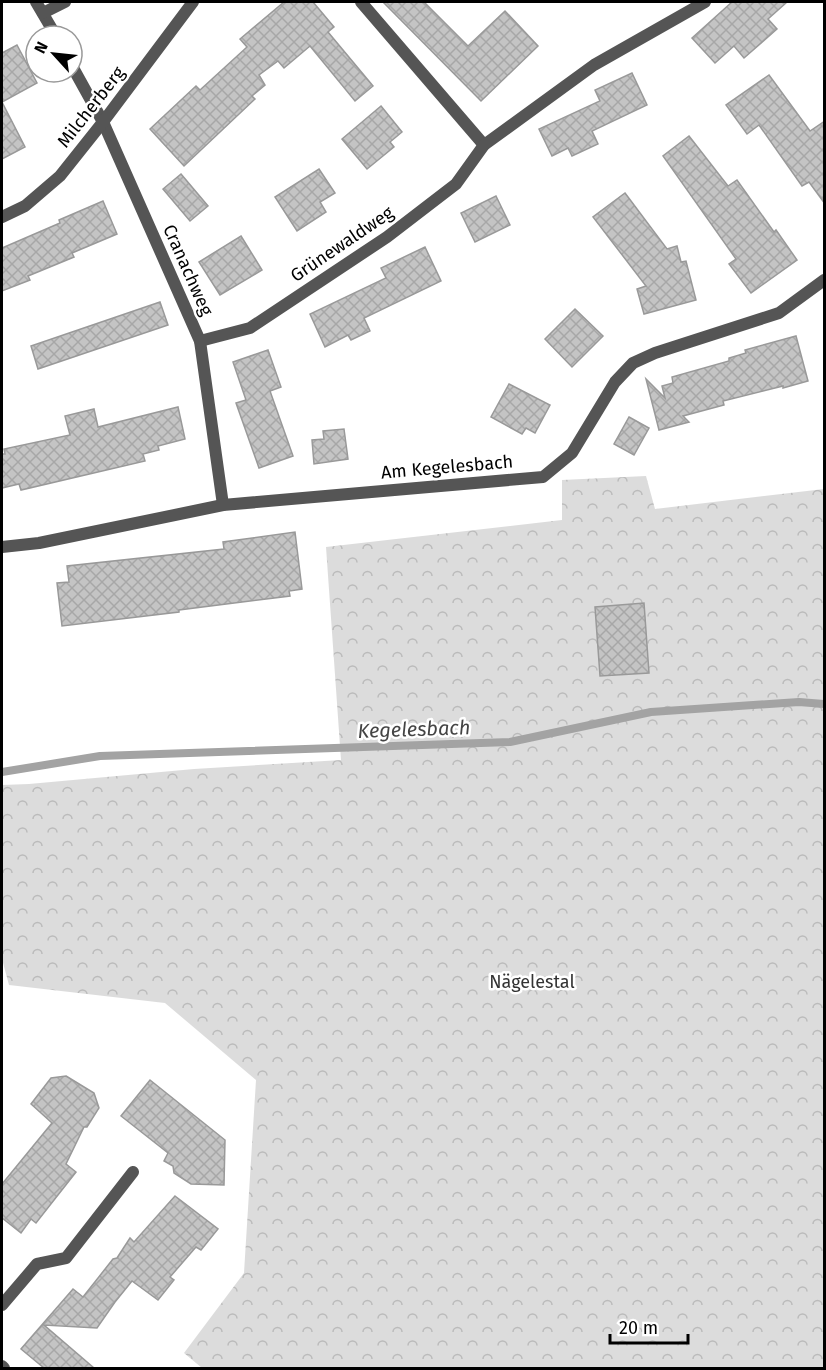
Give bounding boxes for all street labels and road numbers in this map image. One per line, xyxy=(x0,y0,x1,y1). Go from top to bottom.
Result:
street label: Milcherberg xyxy=(53,62,130,152)
street label: Grünewaldweg xyxy=(286,201,398,287)
street label: Cranachweg xyxy=(158,221,218,320)
street label: Am Kegelesbach xyxy=(380,450,514,484)

